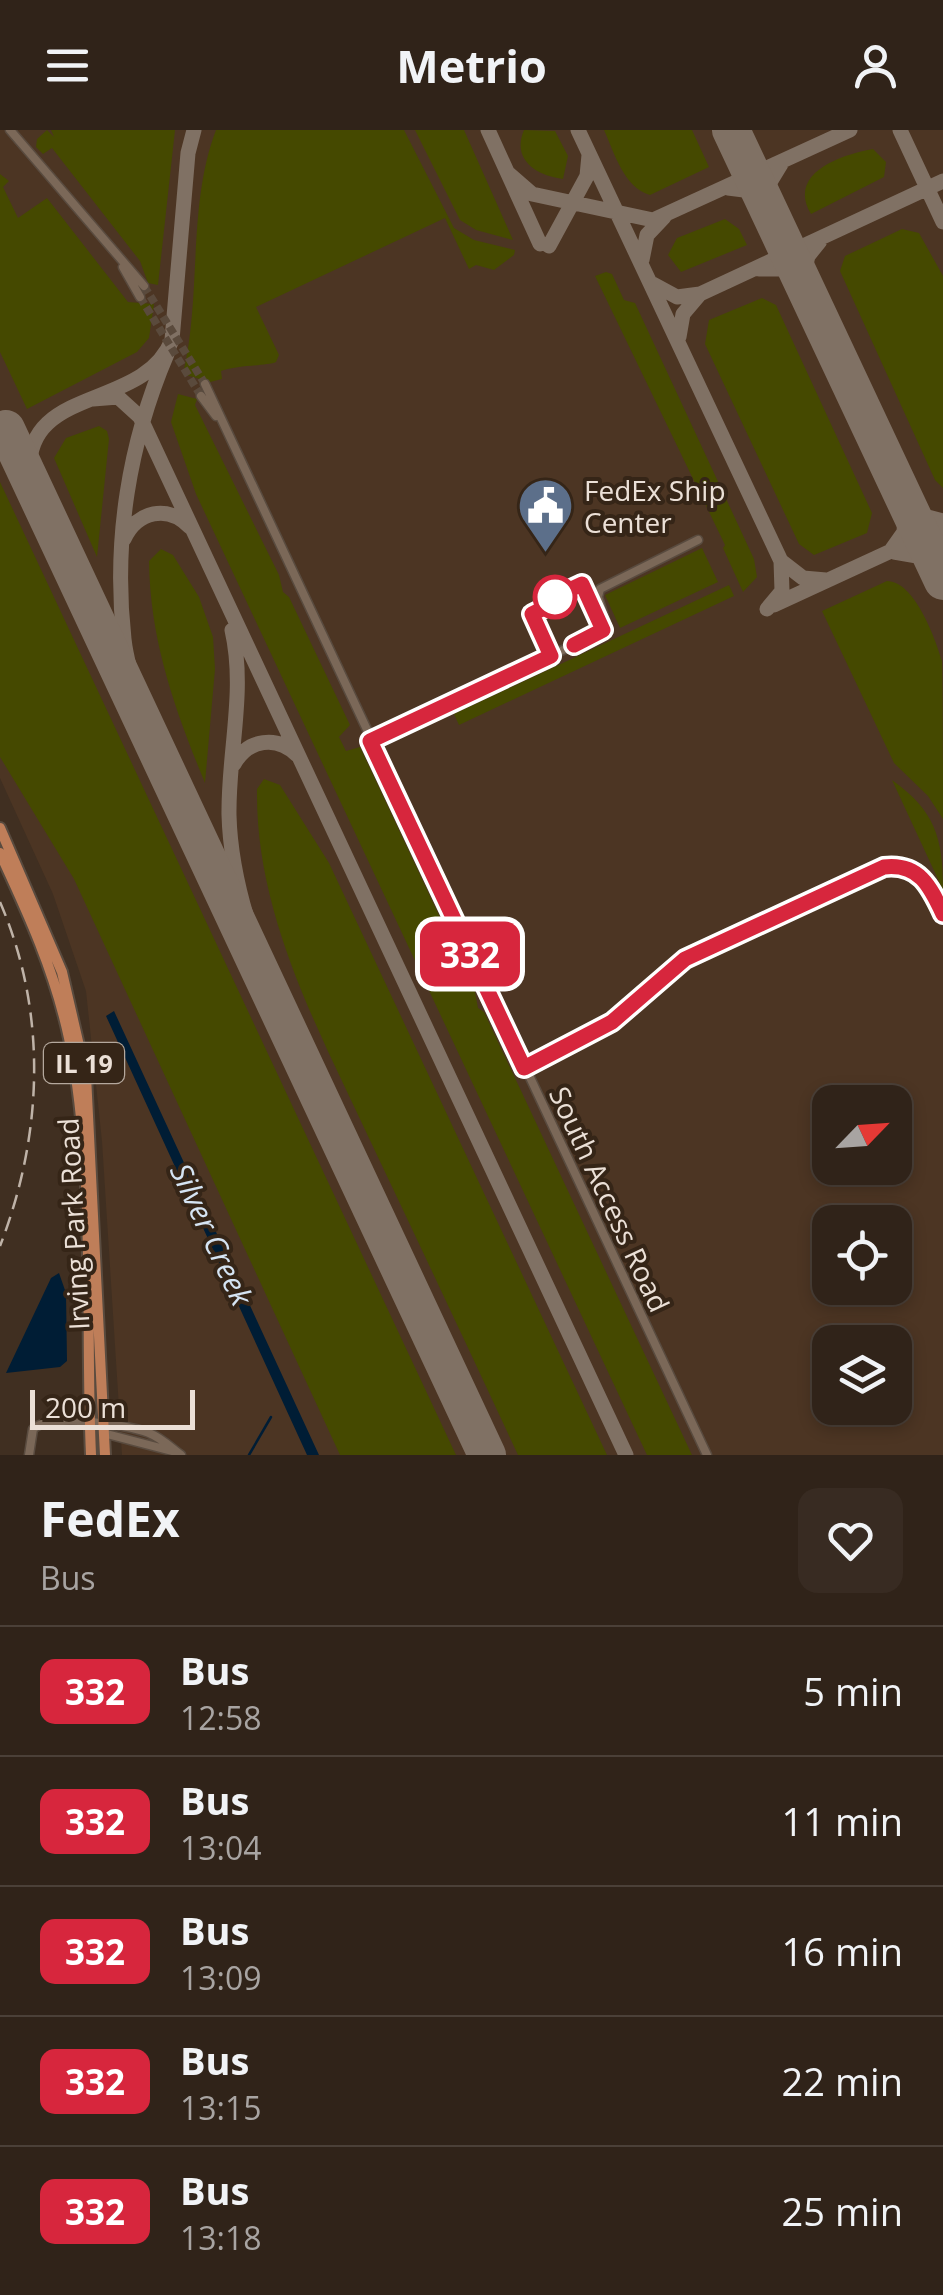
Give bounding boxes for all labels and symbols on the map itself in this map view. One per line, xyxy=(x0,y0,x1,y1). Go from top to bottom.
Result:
place label: FedEx Ship Center xyxy=(584,471,726,541)
public building icon: FedEx Ship Center xyxy=(515,476,575,555)
unlabelled marker xyxy=(534,576,576,618)
line badge: 332 xyxy=(412,922,528,986)
road number: IL 19 xyxy=(44,1043,124,1083)
street label: South Access Road xyxy=(541,1080,679,1318)
north arrow xyxy=(812,1085,912,1185)
street label: Irving Park Road xyxy=(48,1117,98,1331)
water label: Silver Creek xyxy=(161,1156,263,1313)
scale bar xyxy=(30,1385,195,1430)

